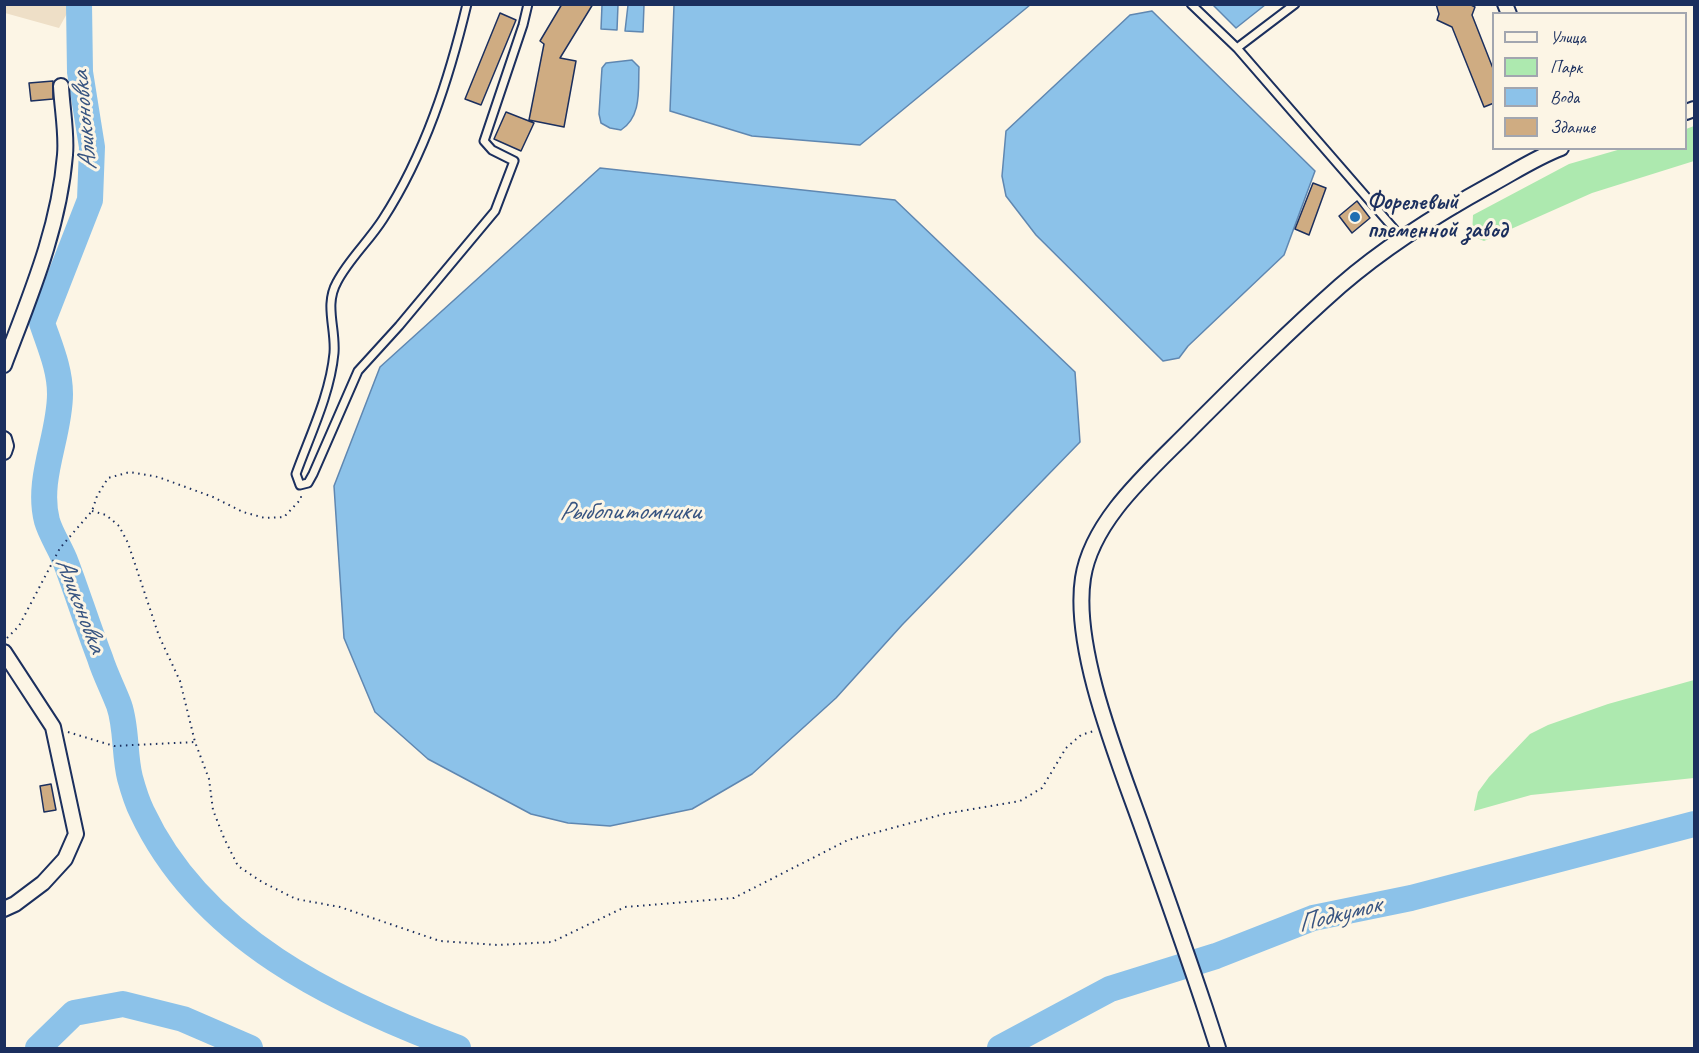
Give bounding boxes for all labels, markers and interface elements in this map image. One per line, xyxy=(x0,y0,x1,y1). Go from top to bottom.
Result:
legend xyxy=(1492,12,1687,150)
text: Улица xyxy=(1550,26,1586,48)
text: Парк xyxy=(1550,56,1582,78)
water label: Аликоновка xyxy=(65,70,105,172)
text: Вода xyxy=(1550,86,1579,108)
text: Здание xyxy=(1550,116,1595,138)
place label: Форелевый племенной завод xyxy=(1367,189,1507,245)
marker: Форелевый племенной завод xyxy=(1348,210,1362,224)
water label: Рыбопитомники xyxy=(559,496,701,528)
water label: Аликоновка xyxy=(48,553,112,657)
water label: Подкумок xyxy=(1294,890,1384,940)

